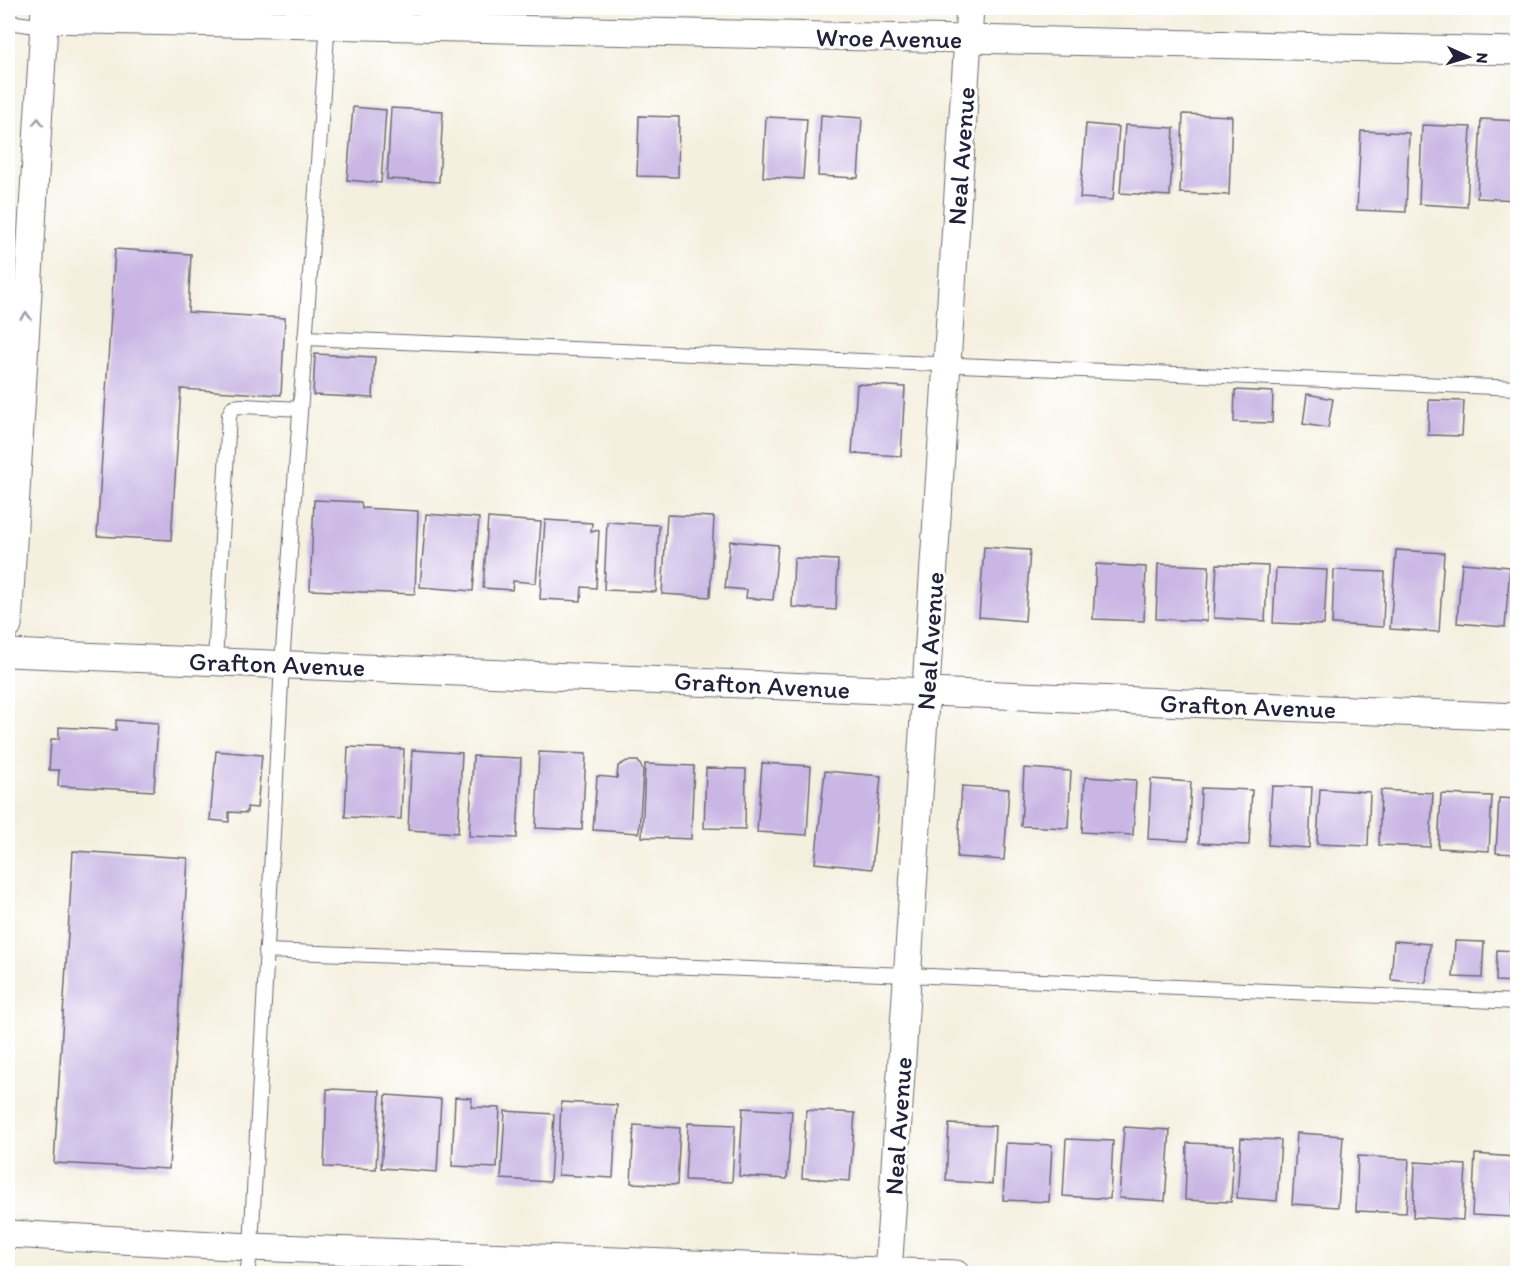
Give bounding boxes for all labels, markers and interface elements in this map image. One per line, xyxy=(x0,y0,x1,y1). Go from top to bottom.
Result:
street label: Wroe Avenue xyxy=(815,21,963,55)
north arrow xyxy=(1438,27,1498,87)
text: N xyxy=(1473,52,1492,64)
street label: Neal Avenue xyxy=(940,86,982,226)
one-way arrow xyxy=(32,117,45,126)
one-way arrow xyxy=(20,312,33,321)
street label: Neal Avenue xyxy=(909,571,951,711)
street label: Grafton Avenue xyxy=(188,645,366,683)
street label: Grafton Avenue xyxy=(673,664,851,706)
street label: Grafton Avenue xyxy=(1159,687,1337,725)
street label: Neal Avenue xyxy=(877,1056,919,1196)

